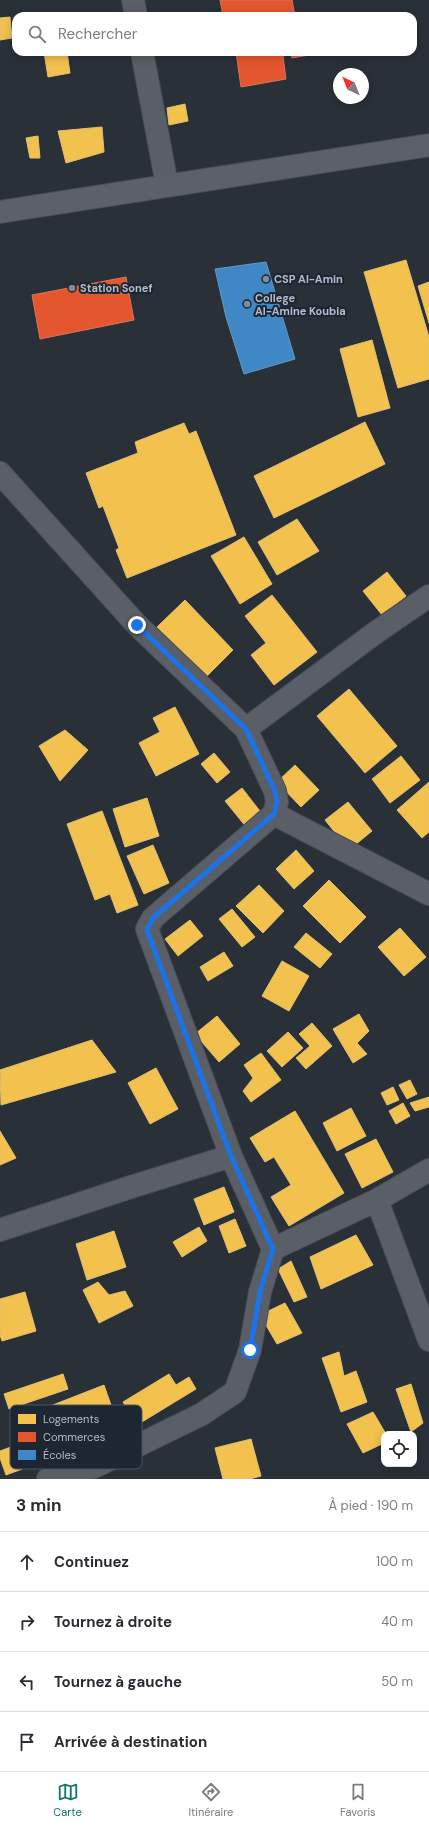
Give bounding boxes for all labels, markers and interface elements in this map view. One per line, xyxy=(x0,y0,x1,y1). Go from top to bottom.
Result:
search box xyxy=(12,12,417,56)
icon: search xyxy=(26,23,48,45)
text: Rechercher xyxy=(58,24,137,44)
north arrow xyxy=(333,68,369,104)
place label: CSP Al-Amin xyxy=(274,272,343,286)
marker: CSP Al-Amin xyxy=(261,274,271,284)
place label: Station Sonef xyxy=(80,281,153,295)
marker: Station Sonef xyxy=(67,283,77,293)
place label: College Al-Amine Koubia xyxy=(255,291,346,318)
marker: College Al-Amine Koubia xyxy=(242,299,252,309)
route end xyxy=(128,616,146,634)
route start xyxy=(241,1341,259,1359)
legend xyxy=(10,1405,142,1469)
text: Logements xyxy=(43,1412,99,1426)
text: Commerces xyxy=(43,1430,105,1444)
map controls xyxy=(381,1431,417,1467)
button: locate xyxy=(381,1431,417,1467)
text: Écoles xyxy=(43,1448,76,1462)
text: 3 min xyxy=(16,1494,61,1516)
text: À pied · 190 m xyxy=(328,1497,413,1514)
icon: ahead xyxy=(16,1551,38,1573)
text: Continuez xyxy=(54,1552,129,1572)
text: 100 m xyxy=(376,1553,413,1570)
icon: right xyxy=(16,1611,38,1633)
text: Tournez à droite xyxy=(54,1612,172,1632)
text: 40 m xyxy=(381,1613,413,1630)
icon: left xyxy=(16,1671,38,1693)
text: Tournez à gauche xyxy=(54,1672,182,1692)
text: 50 m xyxy=(381,1673,413,1690)
icon: arrive xyxy=(16,1731,38,1753)
text: Arrivée à destination xyxy=(54,1732,207,1752)
tab: Carte xyxy=(53,1781,82,1819)
tab: Itinéraire xyxy=(188,1781,233,1819)
tab: Favoris xyxy=(340,1781,376,1819)

